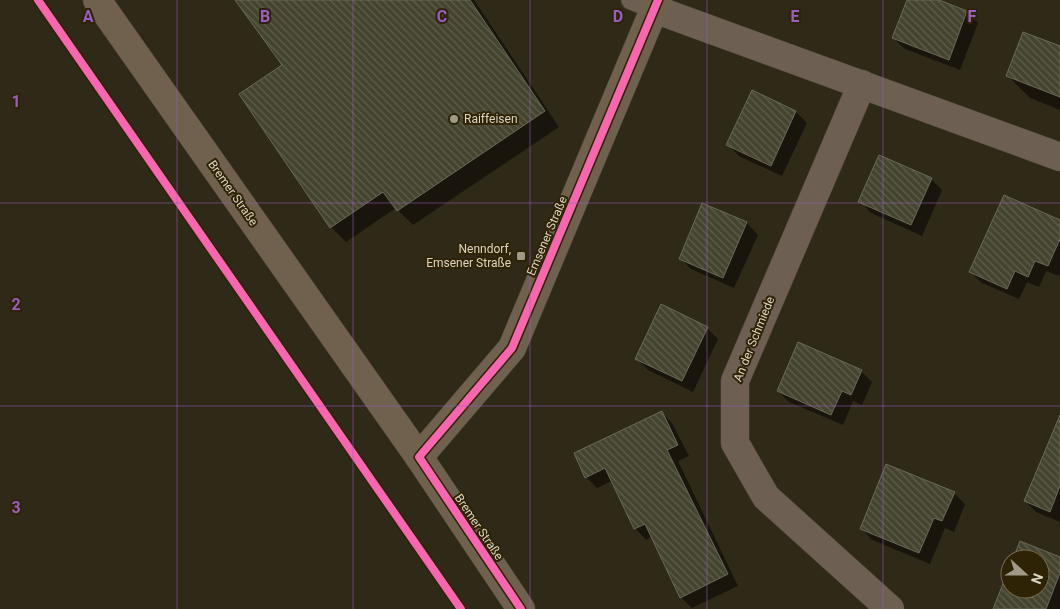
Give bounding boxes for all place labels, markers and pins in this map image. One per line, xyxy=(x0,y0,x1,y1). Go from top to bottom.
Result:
place label: Raiffeisen xyxy=(464,112,518,126)
marker: Raiffeisen xyxy=(448,113,460,125)
place label: Nenndorf, Emsener Straße xyxy=(426,242,511,270)
marker: Nenndorf, Emsener Straße xyxy=(515,250,527,262)

